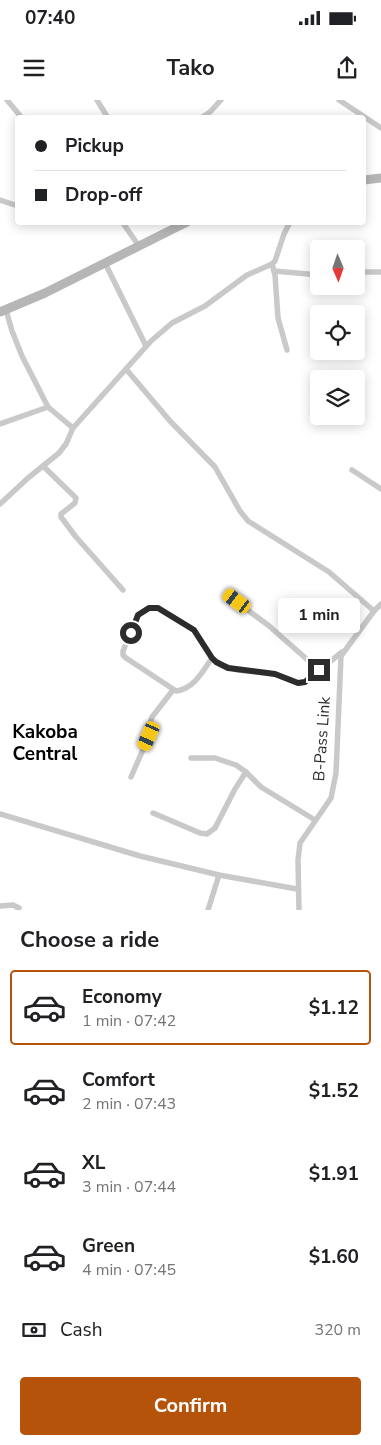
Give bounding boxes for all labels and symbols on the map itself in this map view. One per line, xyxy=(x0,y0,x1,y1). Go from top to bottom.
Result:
north arrow xyxy=(310,240,365,295)
car xyxy=(220,586,253,616)
callout: 1 min xyxy=(278,598,360,632)
route start xyxy=(120,622,142,644)
route end xyxy=(308,659,330,681)
street label: B-Pass Link xyxy=(308,695,336,782)
district label: Kakoba Central xyxy=(12,719,78,767)
car xyxy=(136,719,161,753)

